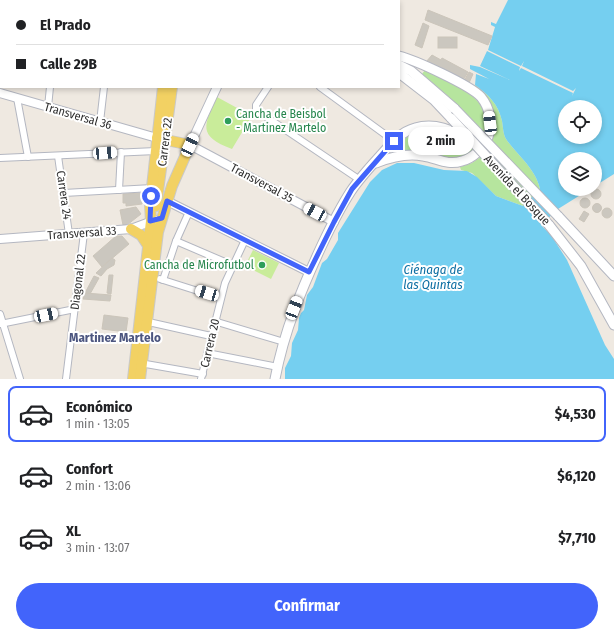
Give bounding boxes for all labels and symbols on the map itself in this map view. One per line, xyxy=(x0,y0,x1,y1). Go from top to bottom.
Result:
street label: Transversal 36 xyxy=(43,100,113,132)
place label: Cancha de Beisbol - Martinez Martelo xyxy=(236,107,326,135)
car xyxy=(483,110,497,136)
marker: Cancha de Beisbol - Martinez Martelo xyxy=(223,116,233,126)
street label: Carrera 22 xyxy=(155,117,175,167)
callout: 2 min xyxy=(408,127,474,155)
car xyxy=(179,132,201,158)
route end xyxy=(385,132,403,150)
car xyxy=(93,146,117,160)
street label: Avenida el Bosque xyxy=(481,152,553,228)
street label: Transversal 35 xyxy=(228,161,296,206)
street label: Carrera 24 xyxy=(54,170,74,221)
route start xyxy=(142,187,160,205)
car xyxy=(302,201,328,223)
street label: Transversal 33 xyxy=(47,224,117,242)
street label: Diagonal 22 xyxy=(68,253,88,311)
place label: Cancha de Microfutbol xyxy=(144,258,254,272)
marker: Cancha de Microfutbol xyxy=(257,260,267,270)
water label: Ciénaga de las Quintas xyxy=(403,262,463,292)
car xyxy=(194,284,220,302)
car xyxy=(284,295,304,321)
car xyxy=(33,307,59,323)
street label: Carrera 20 xyxy=(198,317,222,369)
district label: Martinez Martelo xyxy=(69,330,161,345)

